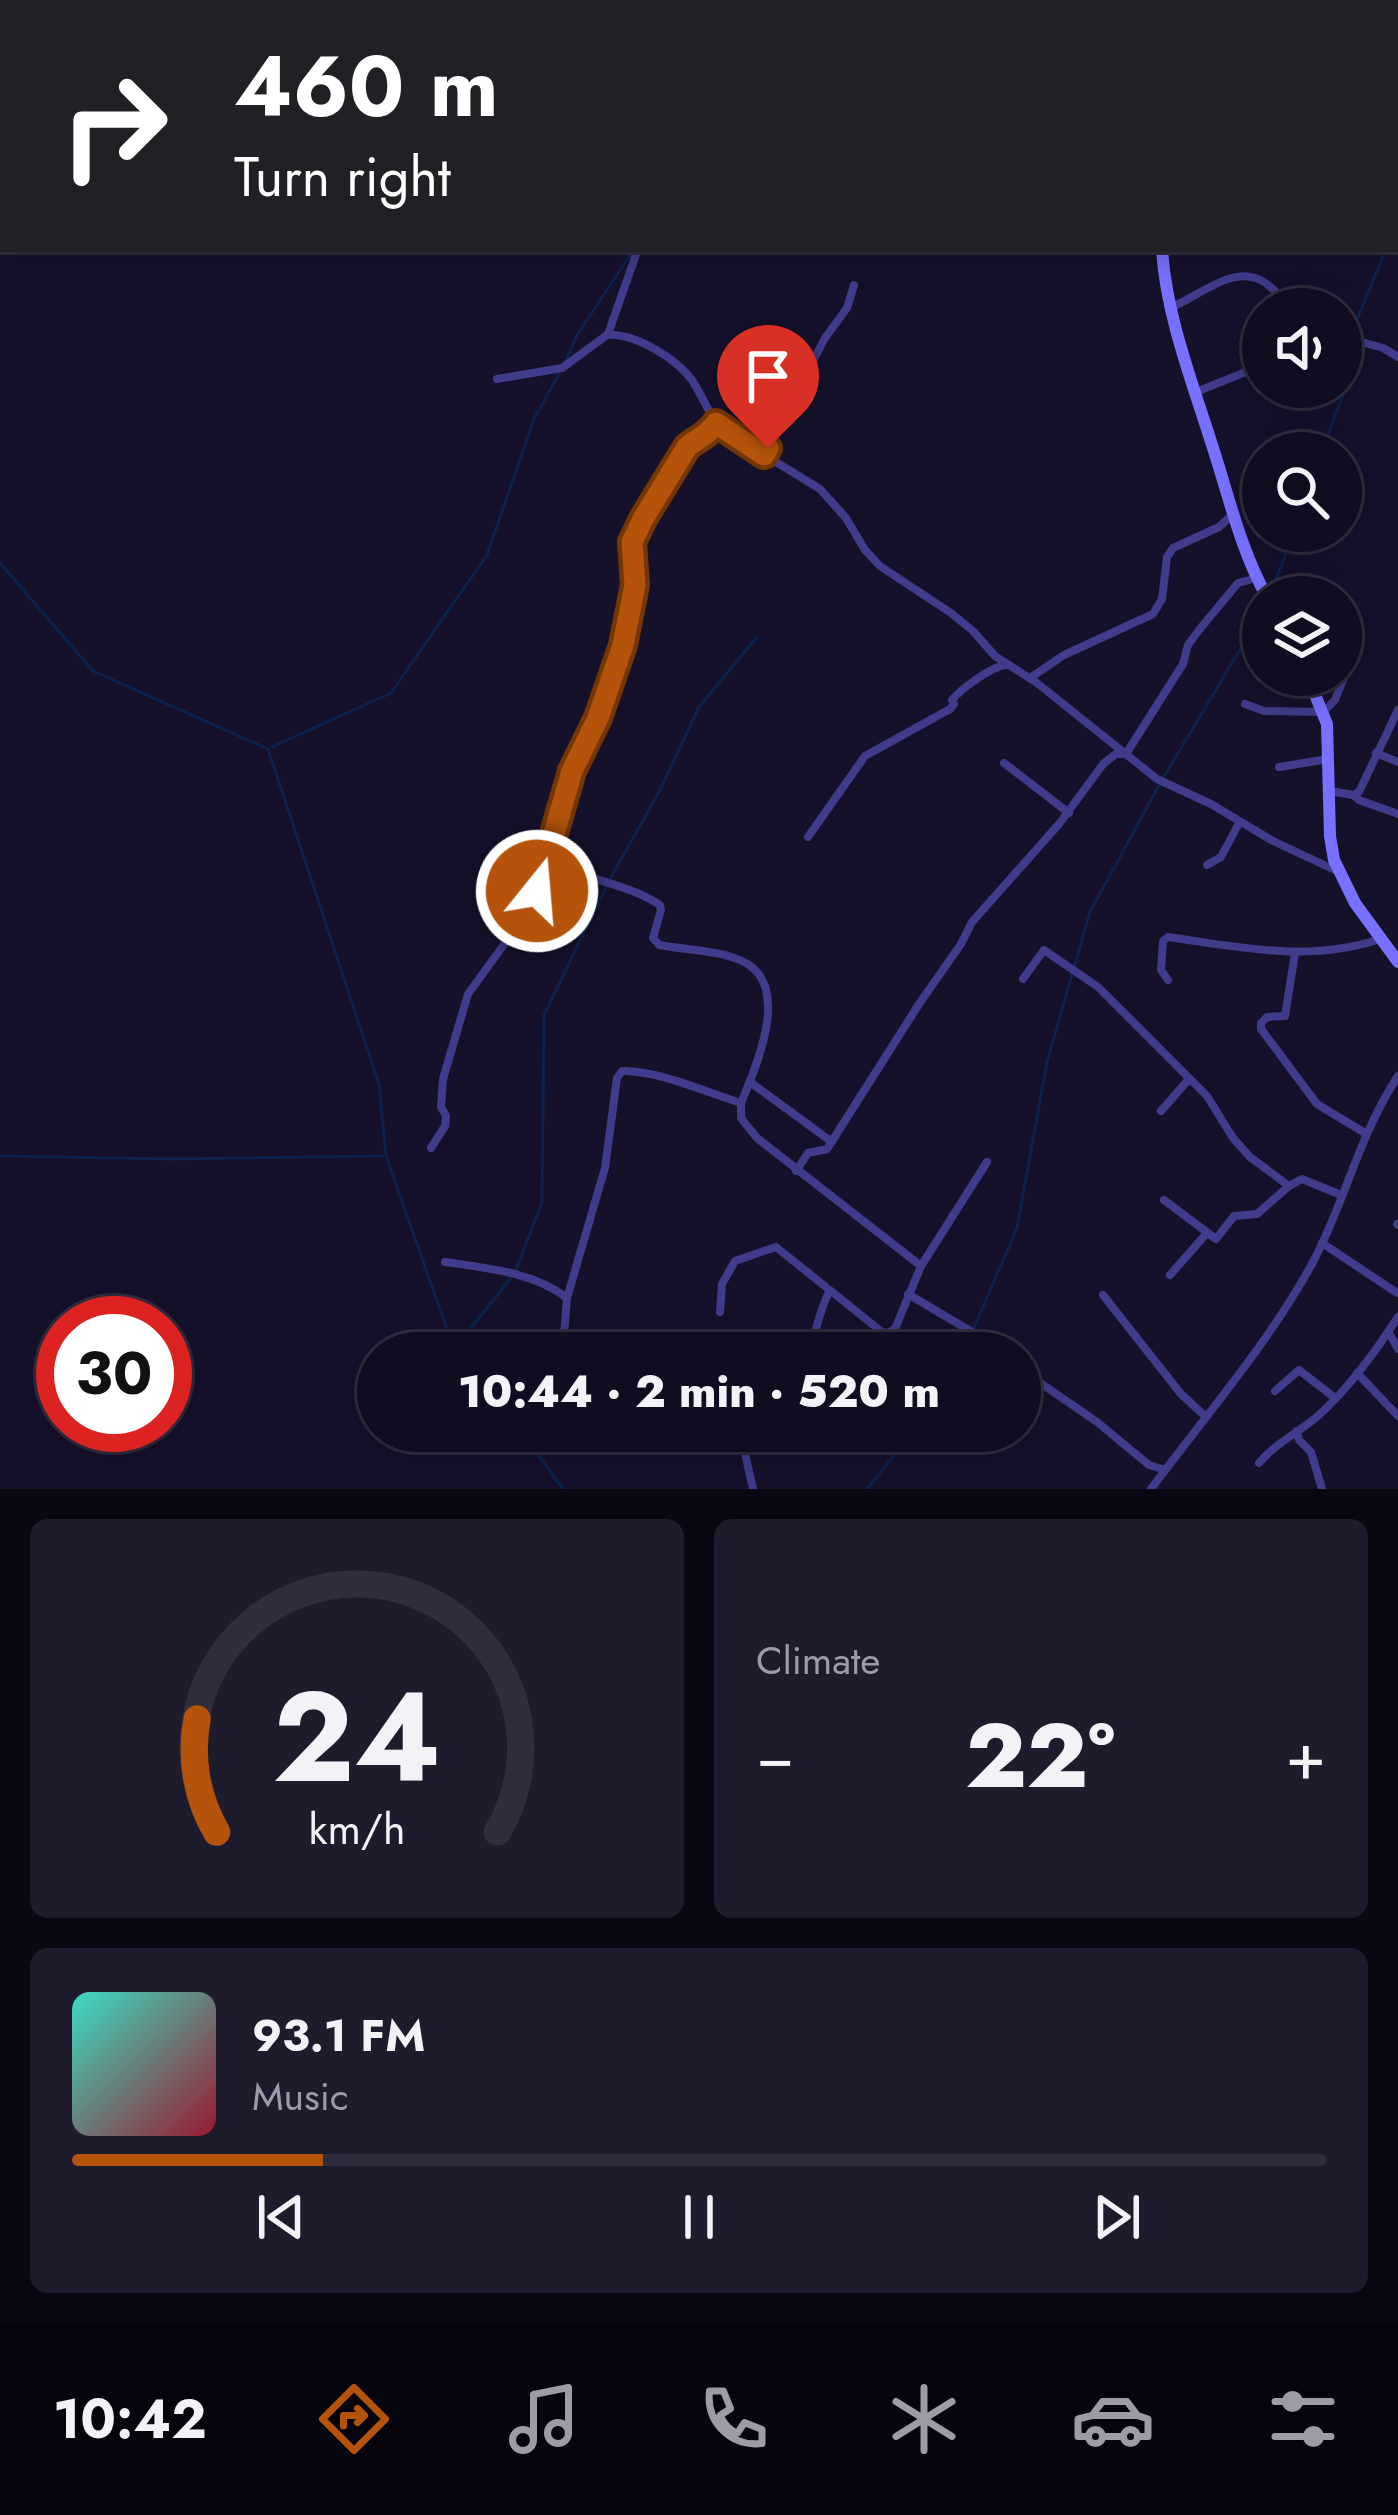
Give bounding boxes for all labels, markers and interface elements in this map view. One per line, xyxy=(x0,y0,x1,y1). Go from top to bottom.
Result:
text: 460 m xyxy=(234,26,499,148)
icon: right xyxy=(36,48,192,204)
text: Turn right xyxy=(234,138,451,216)
map controls xyxy=(1242,288,1362,696)
button: sound xyxy=(1242,288,1362,408)
pin xyxy=(717,325,819,448)
icon: arrive xyxy=(735,343,801,409)
button: search xyxy=(1242,432,1362,552)
button: layers xyxy=(1242,576,1362,696)
position arrow xyxy=(474,828,600,954)
speed limit sign: 30 xyxy=(36,1296,192,1452)
text: 10:44 · 2 min · 520 m xyxy=(458,1359,940,1424)
text: Climate xyxy=(756,1632,880,1689)
text: 24 xyxy=(273,1647,441,1828)
text: 22° xyxy=(965,1691,1115,1821)
text: − xyxy=(756,1708,795,1804)
text: + xyxy=(1285,1708,1326,1804)
text: km/h xyxy=(309,1797,405,1859)
text: 93.1 FM xyxy=(252,2003,425,2068)
text: Music xyxy=(252,2068,349,2125)
icon: previous xyxy=(248,2184,314,2250)
icon: pause xyxy=(666,2184,732,2250)
icon: next xyxy=(1084,2184,1150,2250)
icon: directions xyxy=(312,2377,396,2461)
icon: music xyxy=(502,2377,586,2461)
icon: phone xyxy=(692,2377,776,2461)
icon: climate xyxy=(882,2377,966,2461)
icon: car xyxy=(1071,2377,1155,2461)
icon: filters xyxy=(1261,2377,1345,2461)
text: 10:42 xyxy=(53,2380,207,2458)

